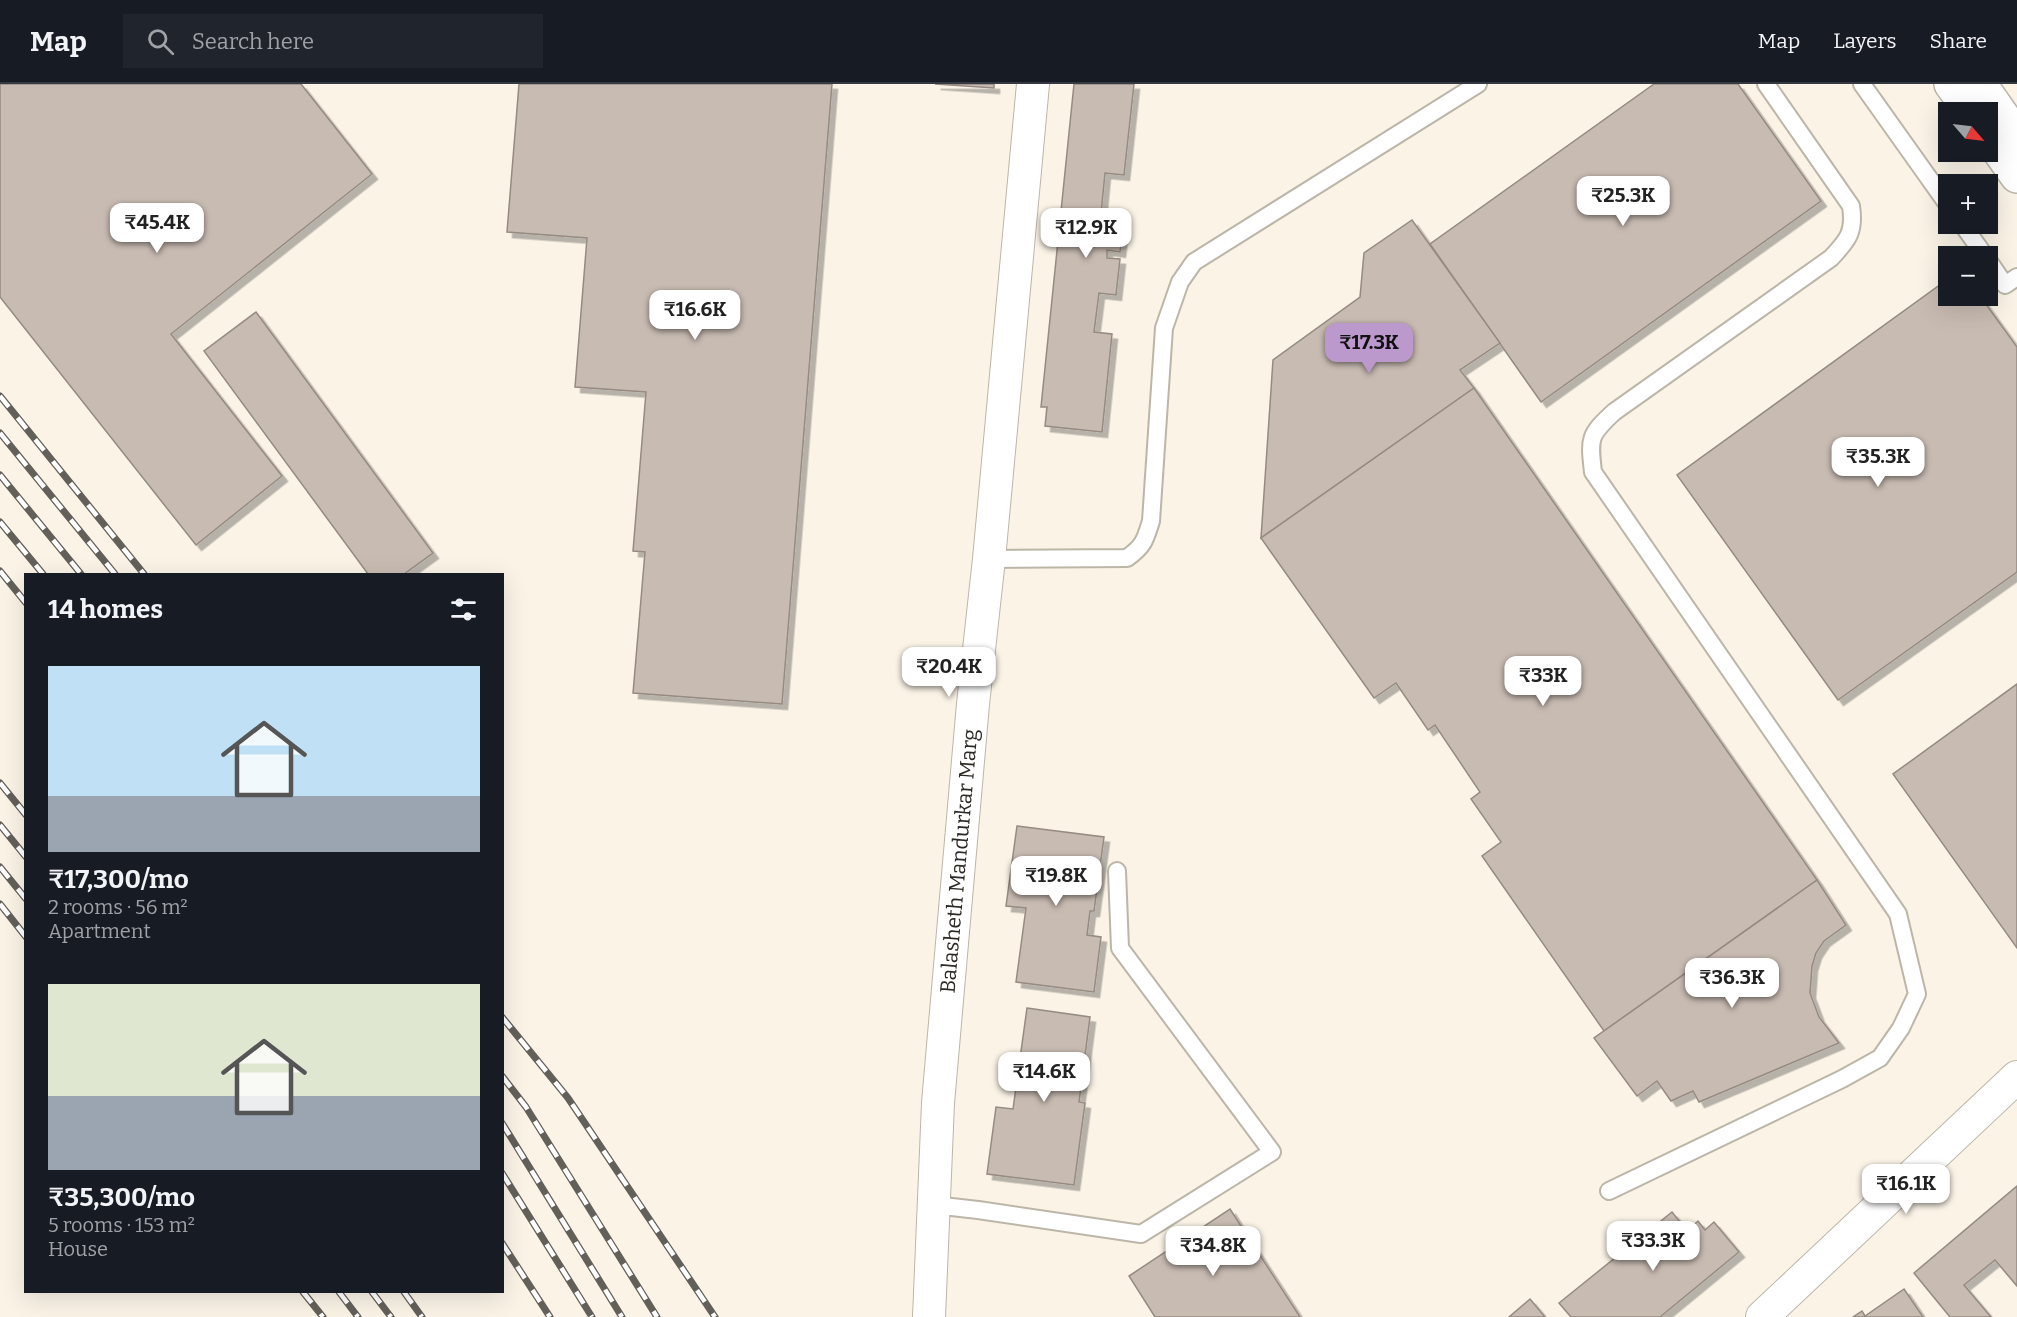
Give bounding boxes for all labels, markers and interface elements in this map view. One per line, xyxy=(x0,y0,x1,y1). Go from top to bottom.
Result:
search box xyxy=(123,14,543,68)
text: Map xyxy=(30,25,87,58)
icon: search xyxy=(144,25,177,58)
text: Search here xyxy=(192,28,314,55)
text: Map xyxy=(1758,28,1800,54)
text: Layers xyxy=(1833,28,1897,54)
text: Share xyxy=(1930,28,1987,54)
north arrow xyxy=(1938,102,1998,162)
map controls xyxy=(1938,102,1998,306)
button: + xyxy=(1938,174,1998,234)
pin: ₹25.3K xyxy=(1574,176,1672,227)
text: ₹25.3K xyxy=(1591,183,1655,207)
pin: ₹45.4K xyxy=(108,203,206,254)
pin: ₹12.9K xyxy=(1037,208,1135,259)
text: ₹45.4K xyxy=(124,210,190,234)
text: ₹12.9K xyxy=(1055,215,1117,239)
button: − xyxy=(1938,246,1998,306)
pin: ₹16.6K xyxy=(646,290,744,341)
text: ₹16.6K xyxy=(663,297,727,321)
pin: ₹17.3K xyxy=(1320,323,1418,374)
text: ₹17.3K xyxy=(1339,330,1399,354)
pin: ₹35.3K xyxy=(1829,437,1927,488)
text: ₹35.3K xyxy=(1846,444,1910,468)
icon: filters xyxy=(447,593,480,626)
text: 14 homes xyxy=(48,594,163,625)
pin: ₹20.4K xyxy=(900,647,998,698)
text: ₹20.4K xyxy=(916,654,982,678)
pin: ₹33K xyxy=(1507,656,1579,707)
text: ₹33K xyxy=(1518,663,1568,687)
icon: home xyxy=(210,705,318,813)
street label: Balasheth Mandurkar Marg xyxy=(934,727,984,994)
pin: ₹19.8K xyxy=(1007,856,1105,907)
text: ₹19.8K xyxy=(1025,863,1087,887)
text: ₹17,300/mo xyxy=(48,864,189,895)
text: 2 rooms · 56 m² xyxy=(48,895,188,919)
text: Apartment xyxy=(48,919,151,943)
pin: ₹36.3K xyxy=(1683,958,1781,1009)
text: ₹36.3K xyxy=(1699,965,1765,989)
icon: home xyxy=(210,1023,318,1131)
pin: ₹14.6K xyxy=(995,1052,1093,1103)
text: ₹14.6K xyxy=(1012,1059,1076,1083)
pin: ₹16.1K xyxy=(1857,1164,1955,1215)
text: ₹16.1K xyxy=(1876,1171,1936,1195)
text: ₹35,300/mo xyxy=(48,1182,195,1213)
text: 5 rooms · 153 m² xyxy=(48,1213,195,1237)
pin: ₹33.3K xyxy=(1604,1221,1702,1272)
pin: ₹34.8K xyxy=(1164,1226,1262,1277)
text: ₹33.3K xyxy=(1621,1228,1685,1252)
text: ₹34.8K xyxy=(1180,1233,1246,1257)
text: House xyxy=(48,1237,108,1261)

